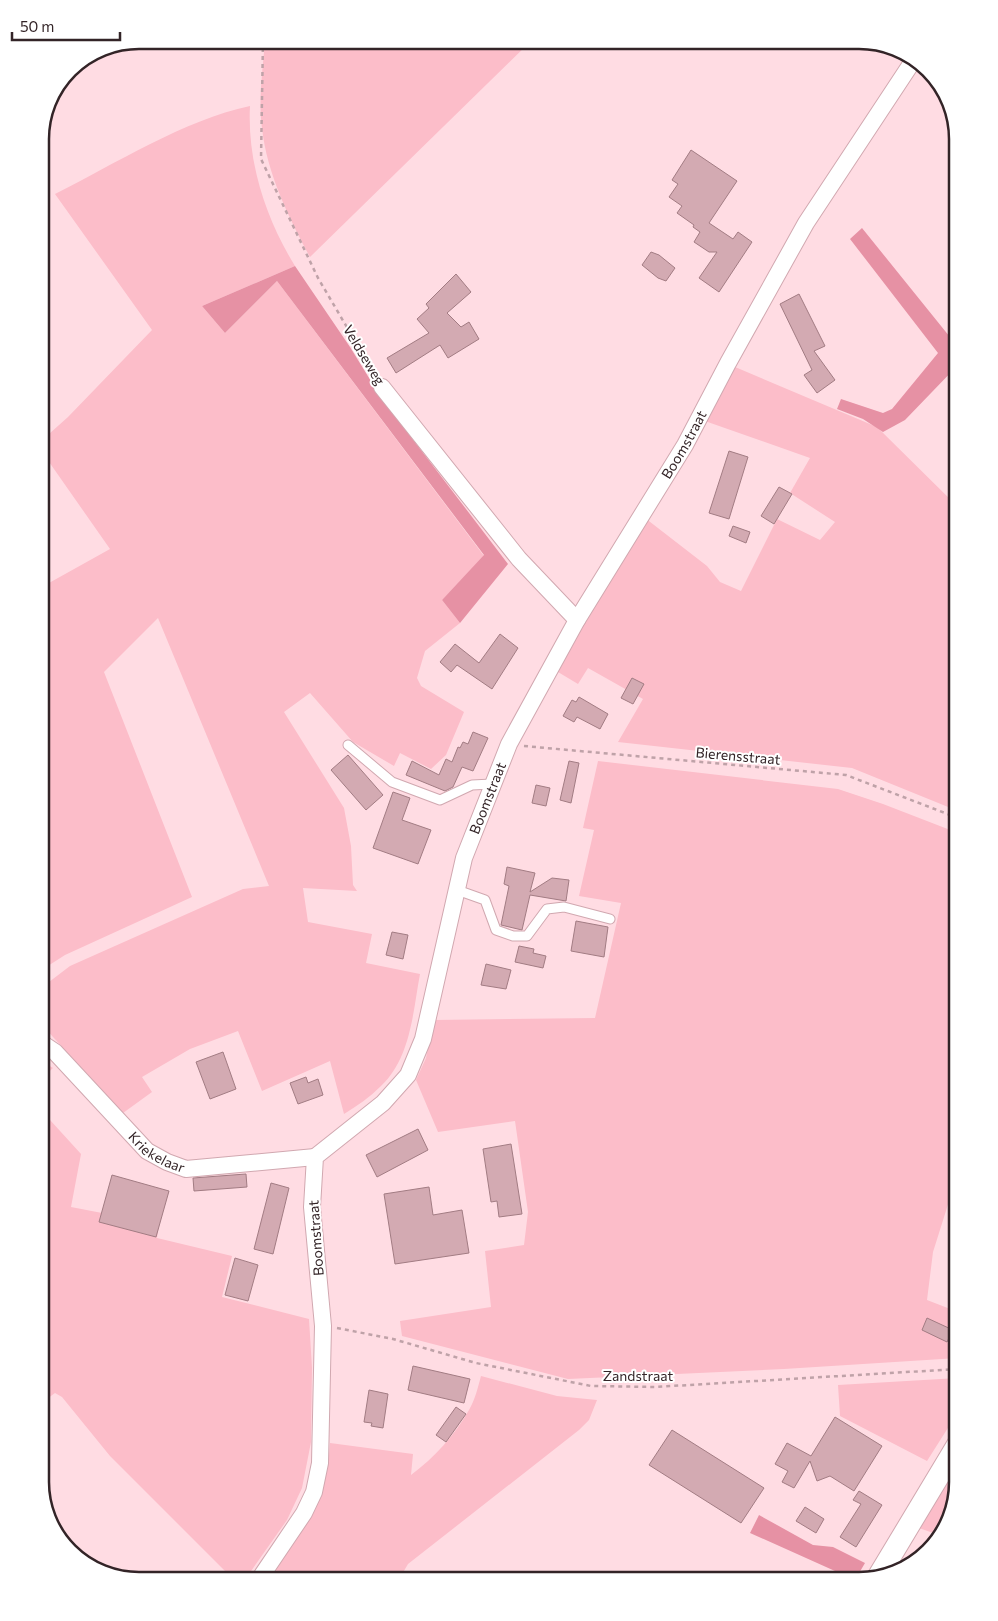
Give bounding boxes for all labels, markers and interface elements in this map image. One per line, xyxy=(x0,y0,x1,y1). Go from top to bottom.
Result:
scale bar xyxy=(12,10,120,42)
text: 50 m xyxy=(20,17,54,35)
street label: Veldseweg xyxy=(340,322,389,388)
street label: Boomstraat xyxy=(657,407,710,482)
street label: Bierensstraat xyxy=(695,743,781,768)
street label: Boomstraat xyxy=(465,759,509,836)
street label: Kriekelaar xyxy=(125,1128,188,1176)
street label: Boomstraat xyxy=(304,1199,327,1276)
street label: Zandstraat xyxy=(603,1367,674,1384)

